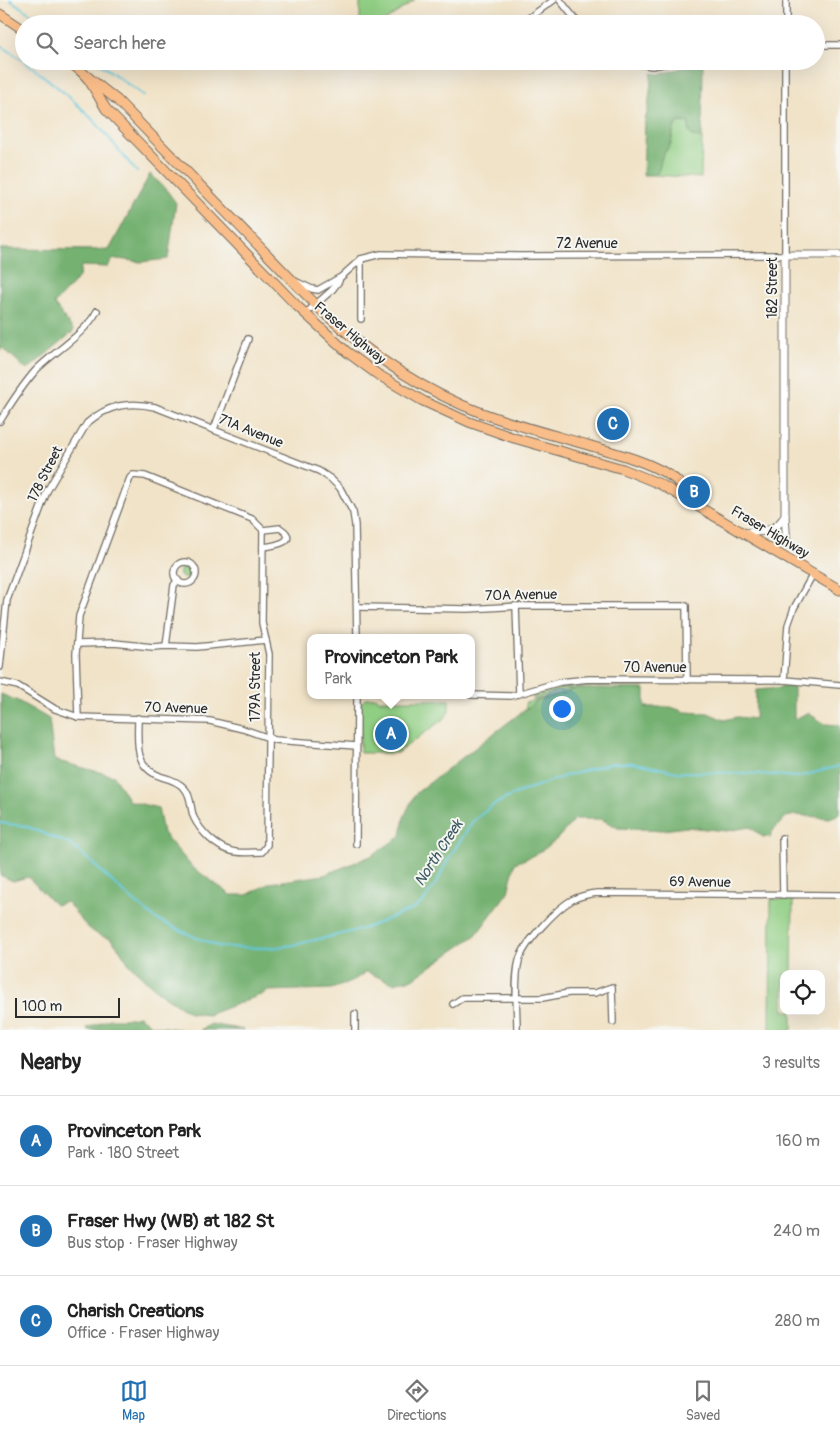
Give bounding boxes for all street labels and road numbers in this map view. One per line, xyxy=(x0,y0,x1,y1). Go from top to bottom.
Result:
street label: 72 Avenue xyxy=(556,235,618,252)
street label: 182 Street xyxy=(764,257,781,319)
street label: Fraser Highway xyxy=(311,298,389,368)
street label: 71A Avenue xyxy=(216,410,286,452)
street label: 178 Street xyxy=(24,443,67,505)
street label: Fraser Highway xyxy=(728,502,812,562)
street label: 70A Avenue xyxy=(485,586,557,604)
street label: 179A Street xyxy=(247,652,264,722)
street label: 70 Avenue xyxy=(623,659,687,676)
street label: 70 Avenue xyxy=(144,698,208,718)
street label: 69 Avenue xyxy=(669,873,731,891)

